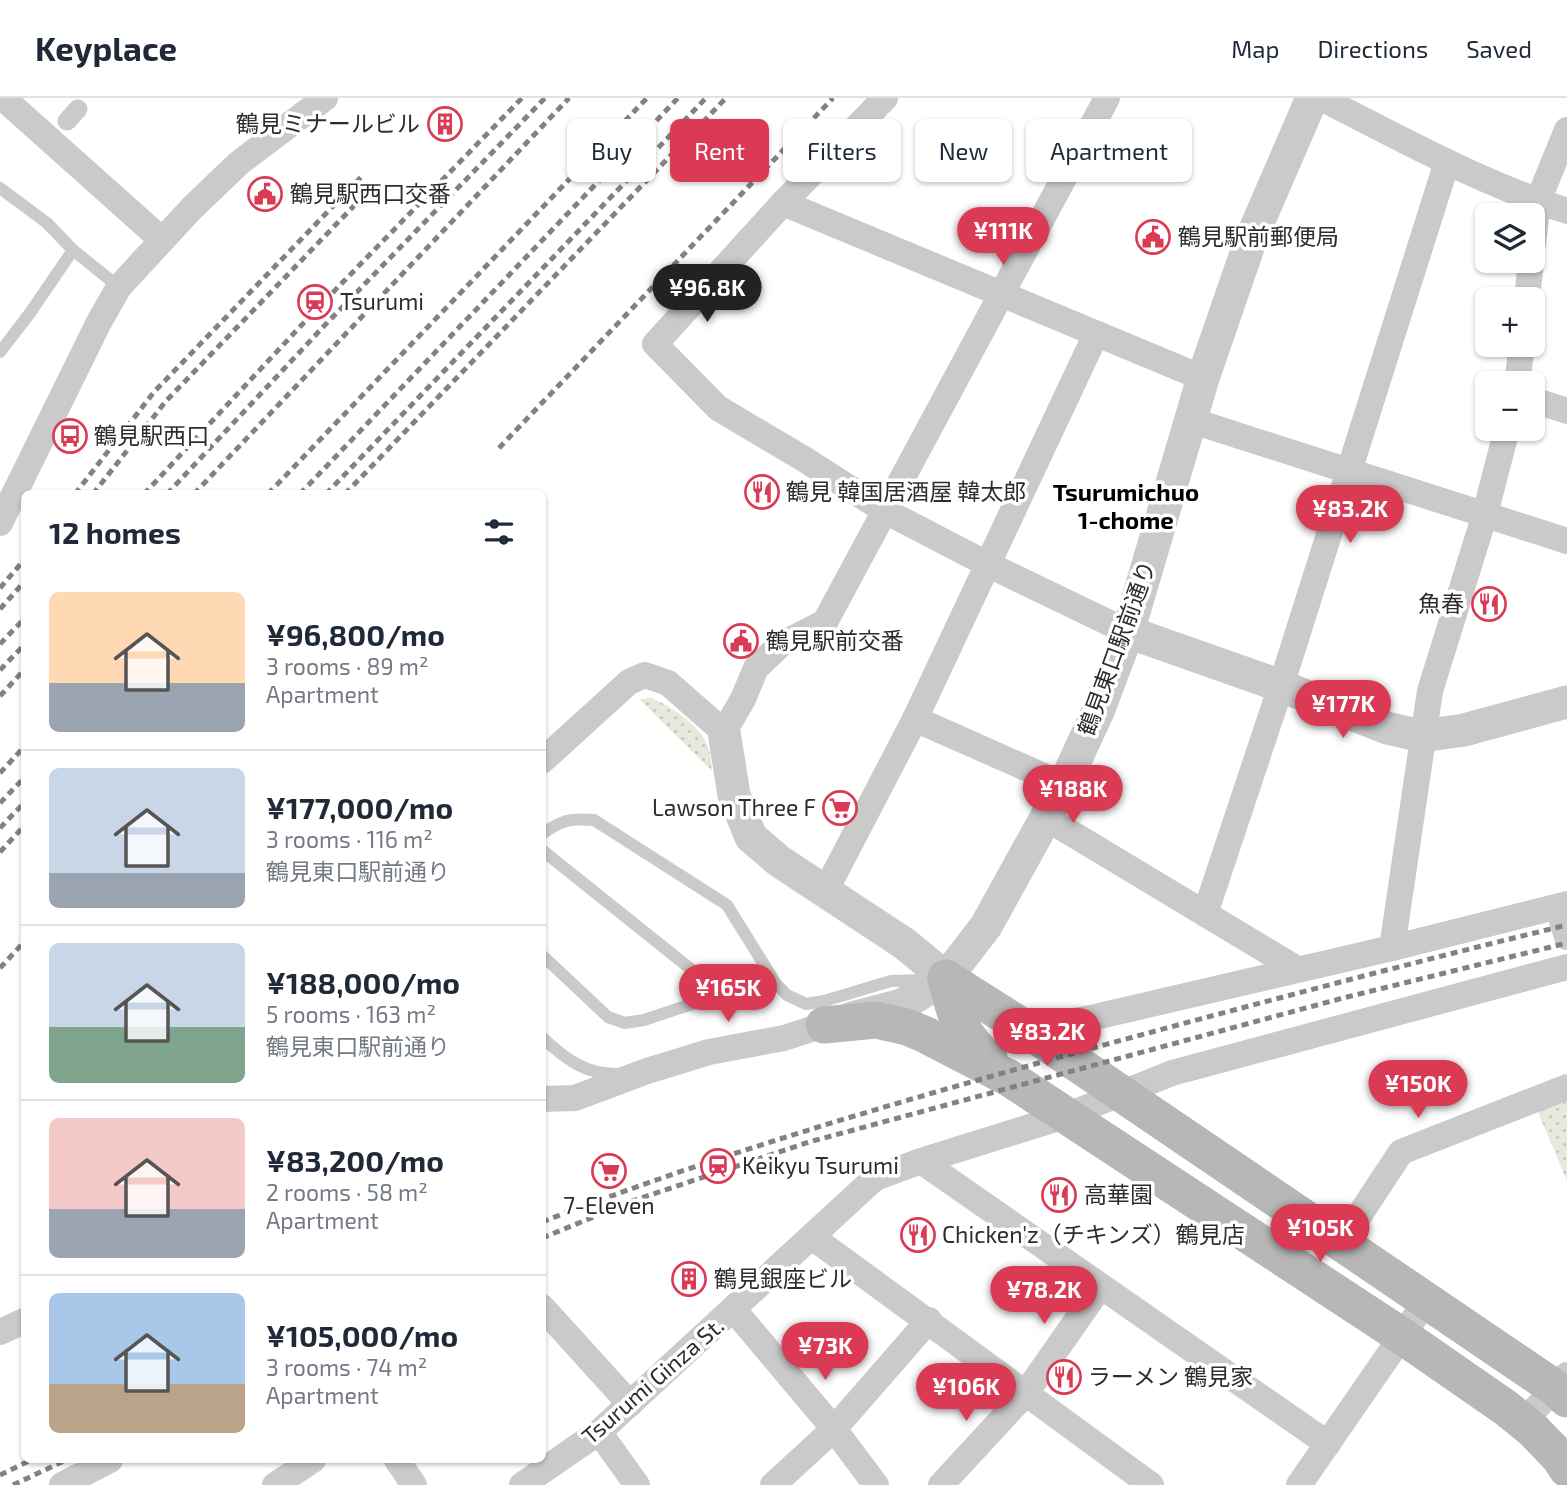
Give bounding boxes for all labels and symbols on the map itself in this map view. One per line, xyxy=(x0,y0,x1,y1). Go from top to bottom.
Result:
building icon: 鶴見ミナールビル xyxy=(426,105,464,143)
place label: 鶴見ミナールビル xyxy=(236,109,420,137)
public building icon: 鶴見駅西口交番 xyxy=(246,175,284,213)
place label: 鶴見駅西口交番 xyxy=(290,179,451,207)
pin: ¥111K xyxy=(954,208,1052,267)
public building icon: 鶴見駅前郵便局 xyxy=(1134,218,1172,256)
place label: 鶴見駅前郵便局 xyxy=(1178,222,1339,250)
pin: ¥96.8K xyxy=(650,264,764,324)
station icon: Tsurumi xyxy=(296,283,334,321)
place label: Tsurumi xyxy=(340,287,424,315)
bus stop icon: 鶴見駅西口 xyxy=(51,417,89,455)
place label: 鶴見駅西口 xyxy=(94,421,209,449)
restaurant icon: 鶴見 韓国居酒屋 韓太郎 xyxy=(743,473,781,511)
place label: 鶴見 韓国居酒屋 韓太郎 xyxy=(786,477,1026,505)
district label: Tsurumichuo 1-chome xyxy=(1053,477,1199,534)
pin: ¥83.2K xyxy=(1293,486,1407,545)
street label: 鶴見東口駅前通り xyxy=(1071,556,1161,739)
restaurant icon: 魚春 xyxy=(1470,585,1508,623)
place label: 魚春 xyxy=(1418,589,1464,617)
public building icon: 鶴見駅前交番 xyxy=(722,622,760,660)
place label: 鶴見駅前交番 xyxy=(766,626,904,654)
pin: ¥177K xyxy=(1294,680,1392,740)
pin: ¥188K xyxy=(1024,766,1122,825)
supermarket icon: Lawson Three F xyxy=(821,789,859,827)
place label: Lawson Three F xyxy=(652,793,816,821)
pin: ¥165K xyxy=(679,964,777,1024)
pin: ¥83.2K xyxy=(990,1009,1104,1068)
pin: ¥150K xyxy=(1369,1060,1467,1120)
station icon: Keikyu Tsurumi xyxy=(699,1147,737,1185)
place label: Keikyu Tsurumi xyxy=(742,1151,899,1179)
supermarket icon: 7-Eleven xyxy=(590,1152,628,1190)
restaurant icon: 高華園 xyxy=(1040,1176,1078,1214)
place label: 高華園 xyxy=(1084,1180,1153,1208)
place label: 7-Eleven xyxy=(563,1191,655,1219)
pin: ¥105K xyxy=(1271,1204,1369,1264)
restaurant icon: Chicken'z（チキンズ）鶴見店 xyxy=(899,1216,937,1254)
place label: Chicken'z（チキンズ）鶴見店 xyxy=(942,1220,1245,1248)
building icon: 鶴見銀座ビル xyxy=(670,1260,708,1298)
place label: 鶴見銀座ビル xyxy=(714,1264,852,1292)
pin: ¥78.2K xyxy=(987,1266,1101,1326)
street label: Tsurumi Ginza St. xyxy=(576,1311,729,1450)
pin: ¥73K xyxy=(784,1322,866,1382)
restaurant icon: ラーメン 鶴見家 xyxy=(1045,1358,1083,1396)
place label: ラーメン 鶴見家 xyxy=(1088,1362,1253,1390)
pin: ¥106K xyxy=(917,1364,1015,1423)

